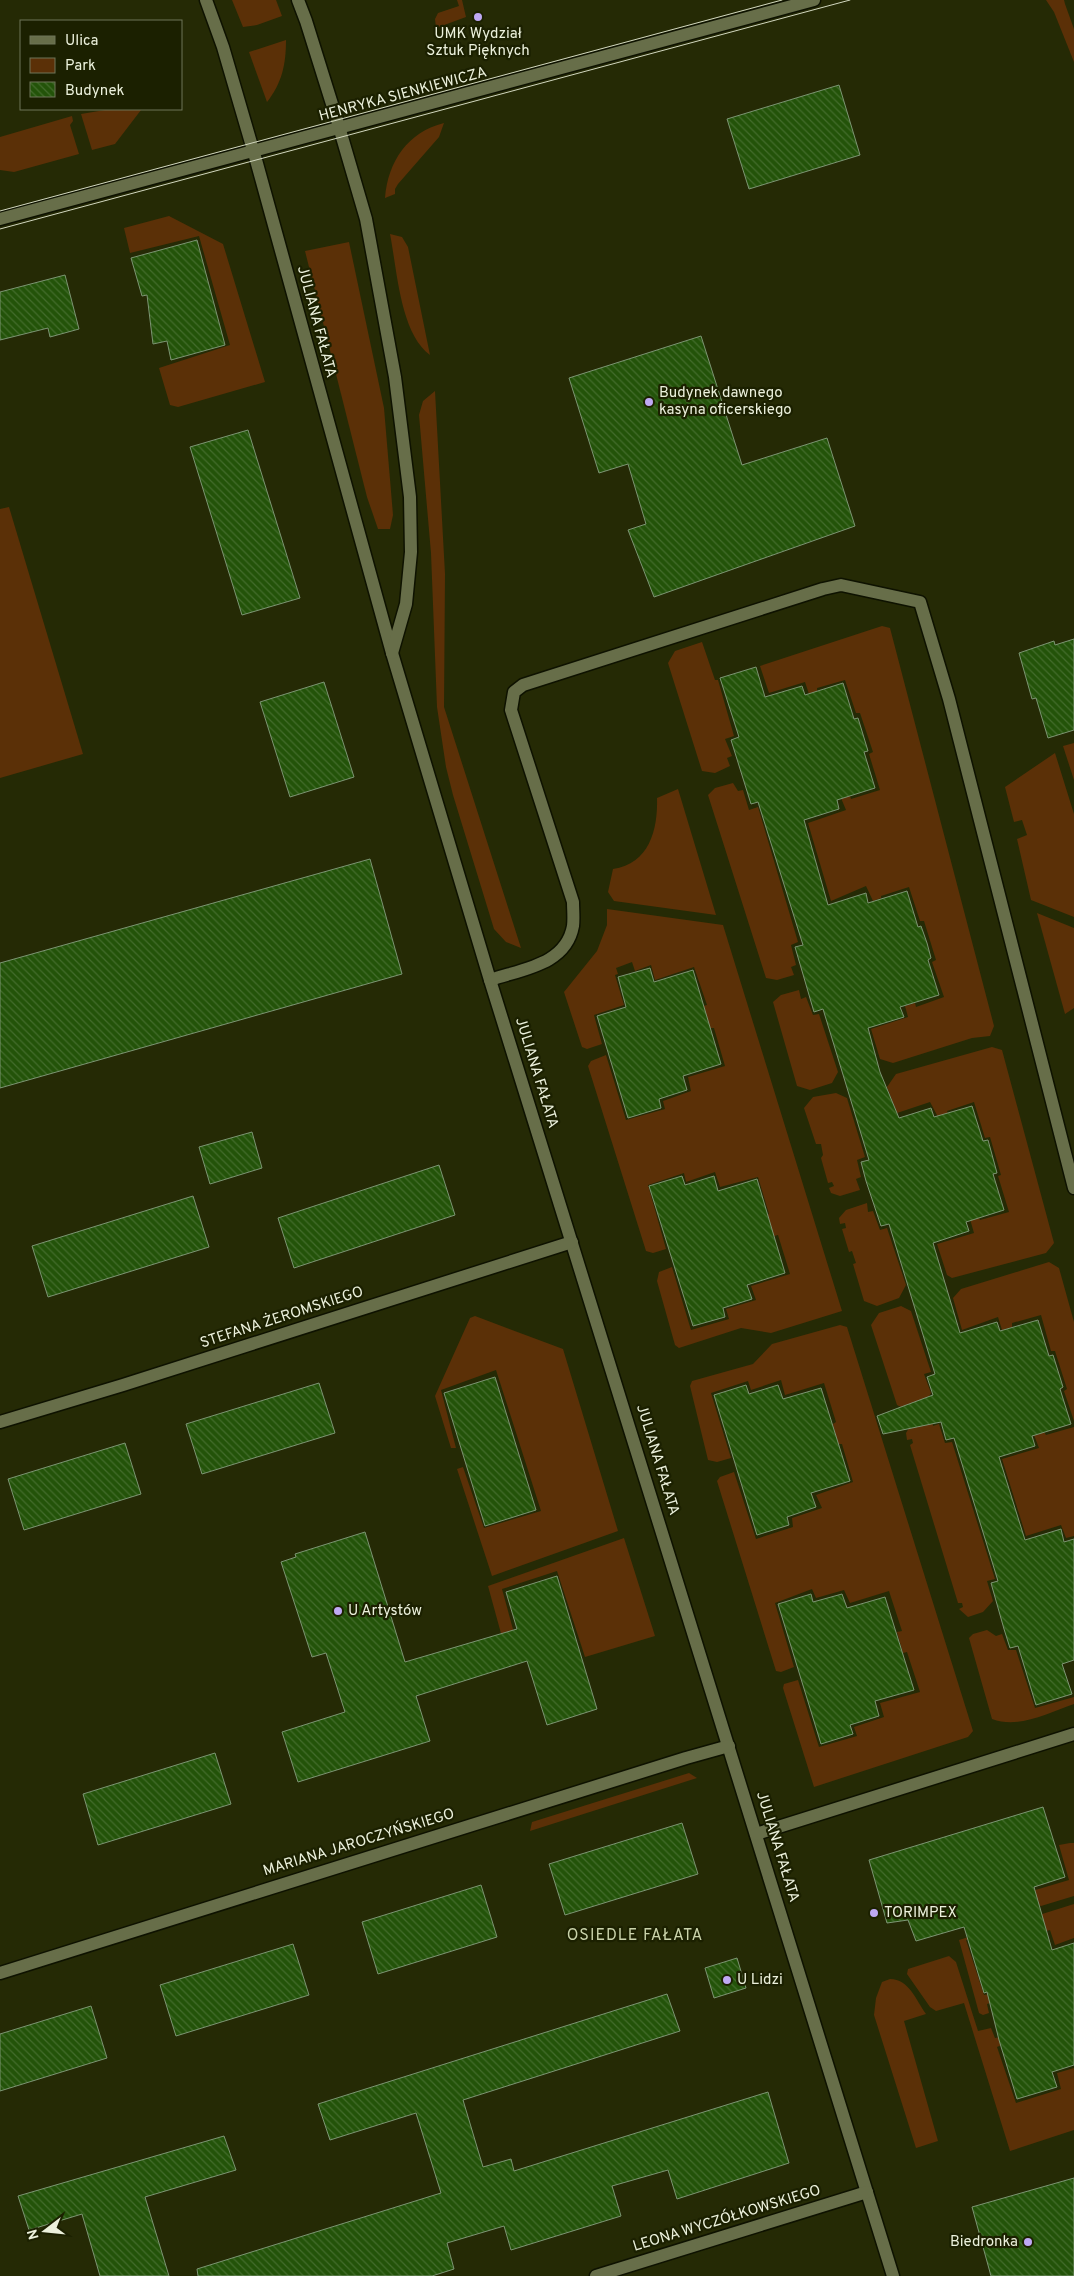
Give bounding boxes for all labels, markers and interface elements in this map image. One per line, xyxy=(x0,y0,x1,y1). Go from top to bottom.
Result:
marker: UMK Wydział Sztuk Pięknych xyxy=(472,11,484,23)
legend xyxy=(20,20,182,110)
place label: UMK Wydział Sztuk Pięknych xyxy=(426,25,530,61)
text: Ulica xyxy=(65,32,98,51)
text: Park xyxy=(65,57,96,76)
street label: HENRYKA SIENKIEWICZA xyxy=(317,63,489,127)
text: Budynek xyxy=(65,82,124,101)
street label: JULIANA FAŁATA xyxy=(292,264,340,380)
place label: Budynek dawnego kasyna oficerskiego xyxy=(659,384,792,420)
marker: Budynek dawnego kasyna oficerskiego xyxy=(643,396,655,408)
street label: JULIANA FAŁATA xyxy=(510,1015,562,1131)
street label: STEFANA ŻEROMSKIEGO xyxy=(198,1282,366,1353)
street label: JULIANA FAŁATA xyxy=(631,1402,683,1518)
place label: U Artystów xyxy=(348,1602,422,1621)
marker: U Artystów xyxy=(332,1605,344,1617)
street label: JULIANA FAŁATA xyxy=(751,1789,803,1905)
street label: MARIANA JAROCZYŃSKIEGO xyxy=(261,1804,457,1881)
place label: TORIMPEX xyxy=(884,1904,957,1923)
marker: TORIMPEX xyxy=(868,1907,880,1919)
district label: OSIEDLE FAŁATA xyxy=(567,1926,703,1946)
place label: U Lidzi xyxy=(737,1971,783,1990)
marker: U Lidzi xyxy=(721,1974,733,1986)
street label: LEONA WYCZÓŁKOWSKIEGO xyxy=(630,2179,823,2257)
north arrow xyxy=(20,2206,70,2256)
text: N xyxy=(24,2227,44,2241)
place label: Biedronka xyxy=(950,2233,1018,2252)
marker: Biedronka xyxy=(1022,2236,1034,2248)

